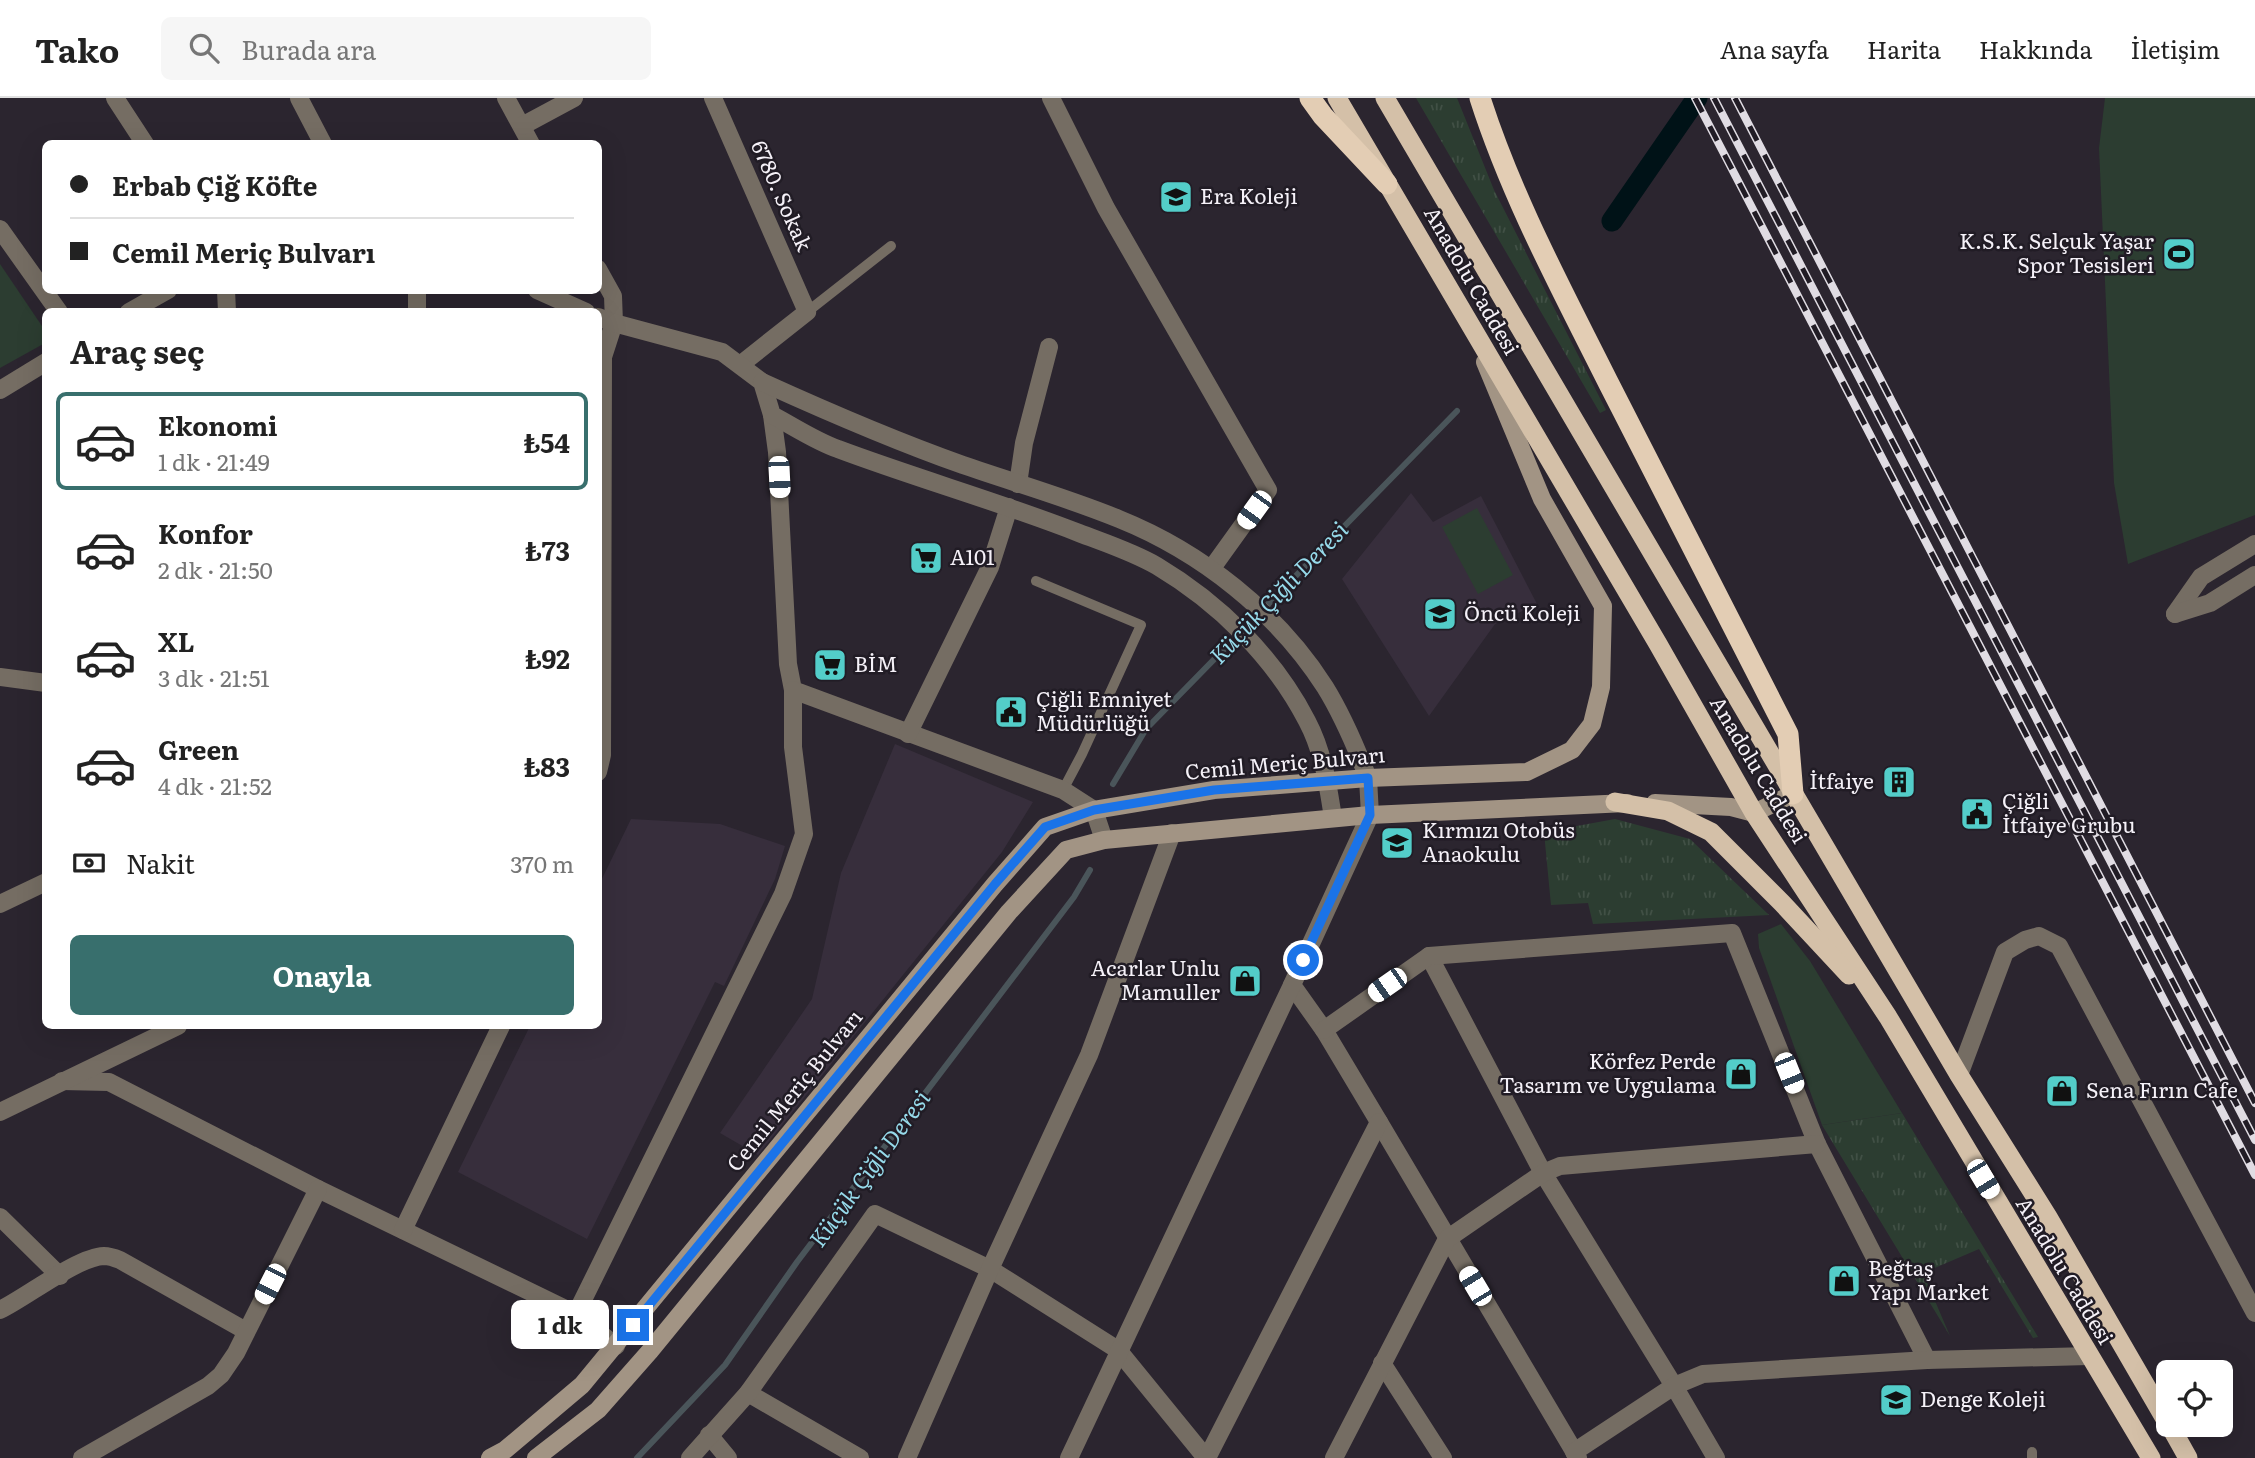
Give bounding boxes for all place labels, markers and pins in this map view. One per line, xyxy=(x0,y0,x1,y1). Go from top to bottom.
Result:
school or university icon: Era Koleji xyxy=(1157,178,1195,216)
place label: Era Koleji xyxy=(1200,179,1297,210)
place label: K.S.K. Selçuk Yaşar Spor Tesisleri xyxy=(1959,224,2154,279)
sports icon: K.S.K. Selçuk Yaşar Spor Tesisleri xyxy=(2160,235,2198,273)
supermarket icon: A101 xyxy=(907,539,945,577)
place label: A101 xyxy=(950,540,995,571)
school or university icon: Öncü Koleji xyxy=(1421,595,1459,633)
place label: Öncü Koleji xyxy=(1464,596,1580,627)
supermarket icon: BİM xyxy=(811,646,849,684)
place label: BİM xyxy=(854,647,898,678)
place label: Çiğli Emniyet Müdürlüğü xyxy=(1036,682,1172,737)
public building icon: Çiğli Emniyet Müdürlüğü xyxy=(992,693,1030,731)
building icon: İtfaiye xyxy=(1880,763,1918,801)
place label: İtfaiye xyxy=(1809,764,1874,795)
place label: Çiğli İtfaiye Grubu xyxy=(2002,784,2135,839)
public building icon: Çiğli İtfaiye Grubu xyxy=(1958,795,1996,833)
place label: Kırmızı Otobüs Anaokulu xyxy=(1422,813,1575,868)
school or university icon: Kırmızı Otobüs Anaokulu xyxy=(1378,824,1416,862)
place label: Acarlar Unlu Mamuller xyxy=(1091,951,1220,1006)
shop icon: Acarlar Unlu Mamuller xyxy=(1226,962,1264,1000)
place label: Körfez Perde Tasarım ve Uygulama xyxy=(1499,1044,1717,1099)
shop icon: Körfez Perde Tasarım ve Uygulama xyxy=(1722,1055,1760,1093)
shop icon: Sena Fırın Cafe xyxy=(2043,1072,2081,1110)
place label: Sena Fırın Cafe xyxy=(2086,1073,2238,1104)
place label: Beğtaş Yapı Market xyxy=(1868,1251,1989,1306)
shop icon: Beğtaş Yapı Market xyxy=(1825,1262,1863,1300)
school or university icon: Denge Koleji xyxy=(1877,1381,1915,1419)
place label: Denge Koleji xyxy=(1920,1382,2046,1413)

